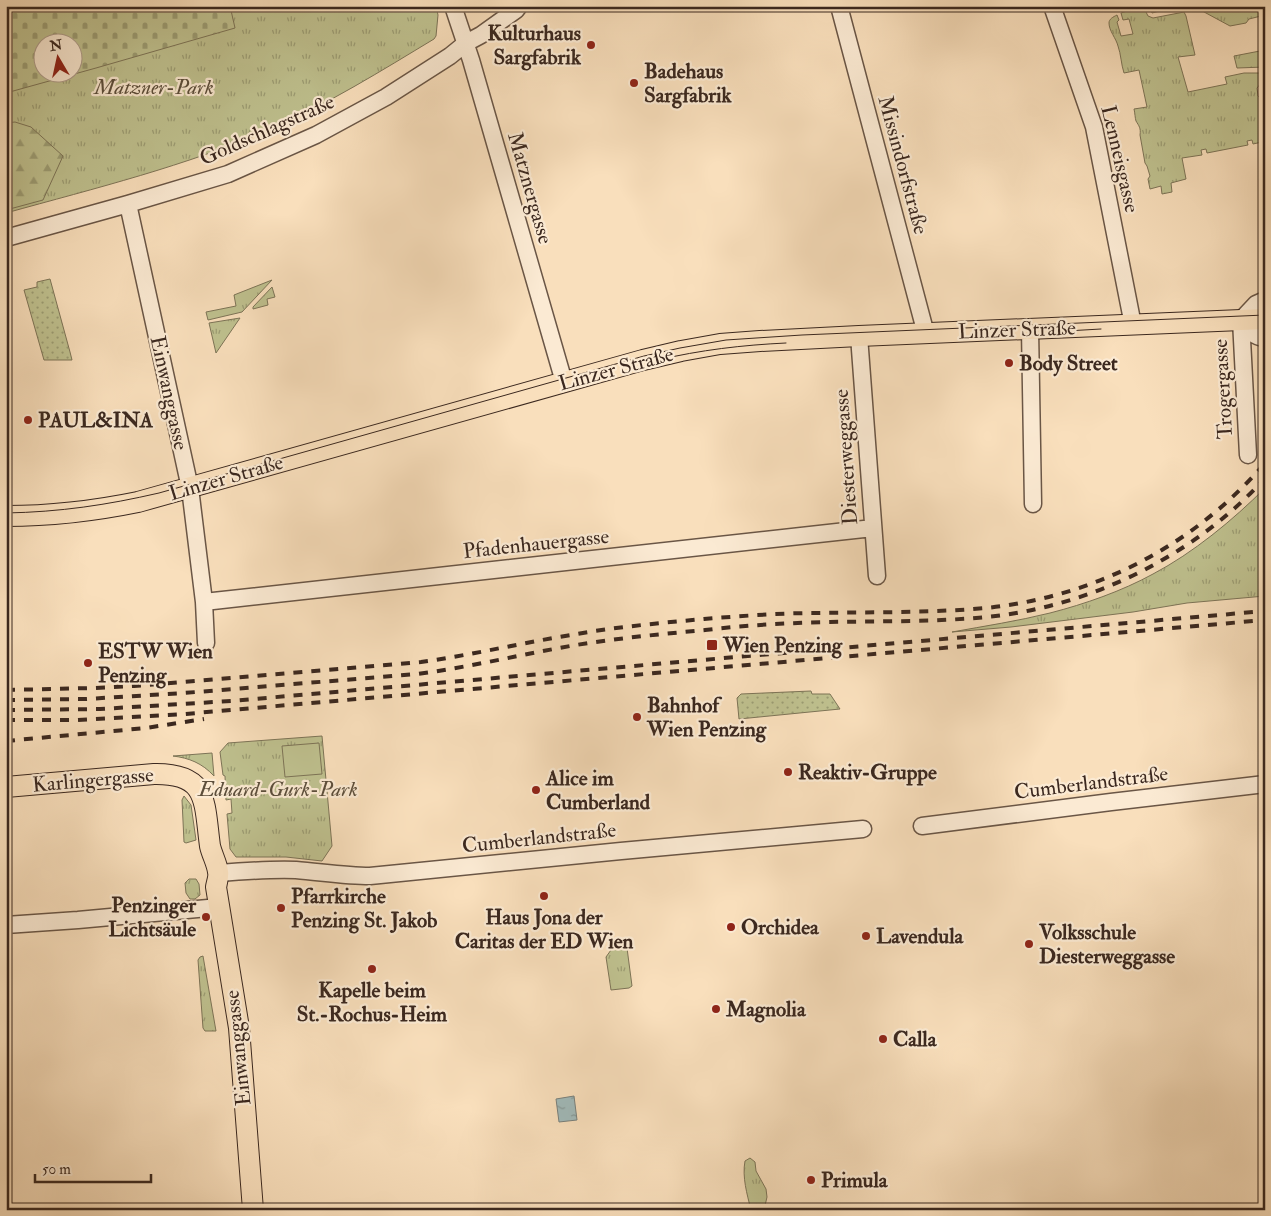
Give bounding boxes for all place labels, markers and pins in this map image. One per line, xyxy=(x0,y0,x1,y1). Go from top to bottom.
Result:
place label: Kulturhaus Sargfabrik xyxy=(487,20,582,71)
marker: Kulturhaus Sargfabrik xyxy=(585,39,597,51)
place label: Badehaus Sargfabrik xyxy=(644,58,733,109)
marker: Badehaus Sargfabrik xyxy=(628,77,640,89)
place label: Body Street xyxy=(1019,350,1118,377)
marker: Body Street xyxy=(1003,357,1015,369)
place label: PAUL&INA xyxy=(38,407,154,434)
marker: PAUL&INA xyxy=(22,414,34,426)
place label: Wien Penzing xyxy=(722,632,843,659)
place label: ESTW Wien Penzing xyxy=(98,638,213,689)
marker: Wien Penzing xyxy=(705,638,719,652)
marker: ESTW Wien Penzing xyxy=(82,657,94,669)
place label: Bahnhof Wien Penzing xyxy=(646,692,767,743)
marker: Bahnhof Wien Penzing xyxy=(631,711,643,723)
place label: Reaktiv-Gruppe xyxy=(798,759,937,786)
place label: Alice im Cumberland xyxy=(545,765,651,816)
marker: Reaktiv-Gruppe xyxy=(782,766,794,778)
marker: Alice im Cumberland xyxy=(530,784,542,796)
place label: Pfarrkirche Penzing St. Jakob xyxy=(291,883,438,934)
marker: Haus Jona der Caritas der ED Wien xyxy=(538,890,550,902)
place label: Penzinger Lichtsäule xyxy=(108,892,197,943)
marker: Pfarrkirche Penzing St. Jakob xyxy=(275,902,287,914)
place label: Haus Jona der Caritas der ED Wien xyxy=(455,904,634,955)
marker: Penzinger Lichtsäule xyxy=(200,911,212,923)
place label: Orchidea xyxy=(741,914,820,941)
place label: Volksschule Diesterweggasse xyxy=(1038,919,1175,970)
marker: Orchidea xyxy=(725,921,737,933)
place label: Lavendula xyxy=(876,923,965,950)
marker: Lavendula xyxy=(860,930,872,942)
marker: Volksschule Diesterweggasse xyxy=(1023,938,1035,950)
marker: Kapelle beim St.-Rochus-Heim xyxy=(366,963,378,975)
place label: Kapelle beim St.-Rochus-Heim xyxy=(297,977,448,1028)
place label: Magnolia xyxy=(725,996,807,1023)
marker: Magnolia xyxy=(710,1003,722,1015)
place label: Calla xyxy=(893,1026,938,1053)
marker: Calla xyxy=(877,1033,889,1045)
place label: Primula xyxy=(821,1167,889,1194)
marker: Primula xyxy=(805,1174,817,1186)

